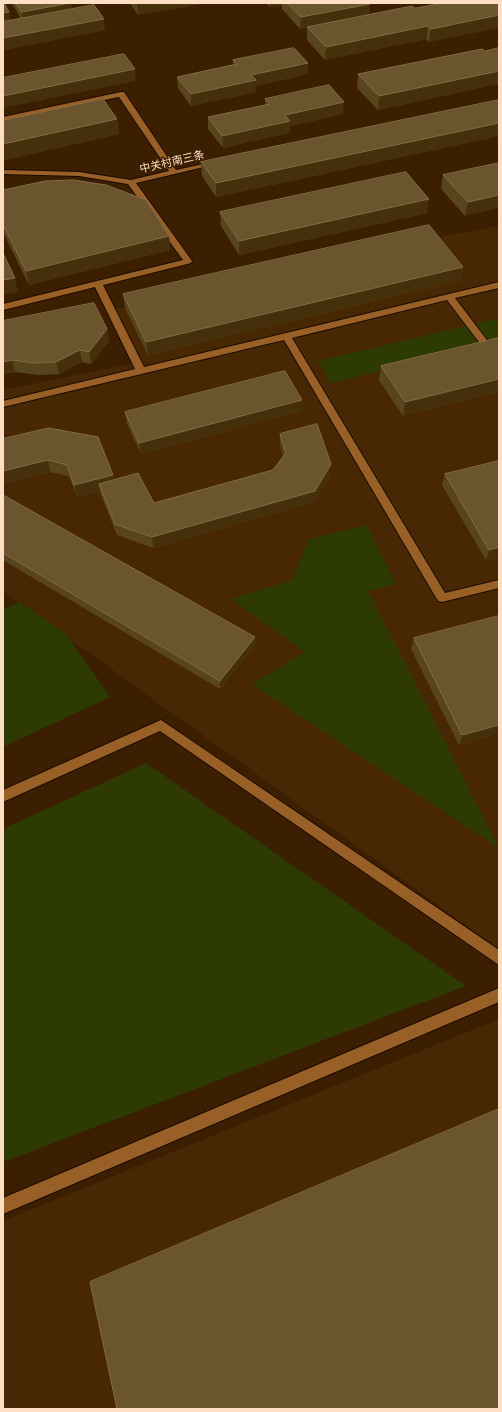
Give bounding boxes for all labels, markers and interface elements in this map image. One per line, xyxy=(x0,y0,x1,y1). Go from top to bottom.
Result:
street label: 中关村南三条 xyxy=(138,148,206,176)

